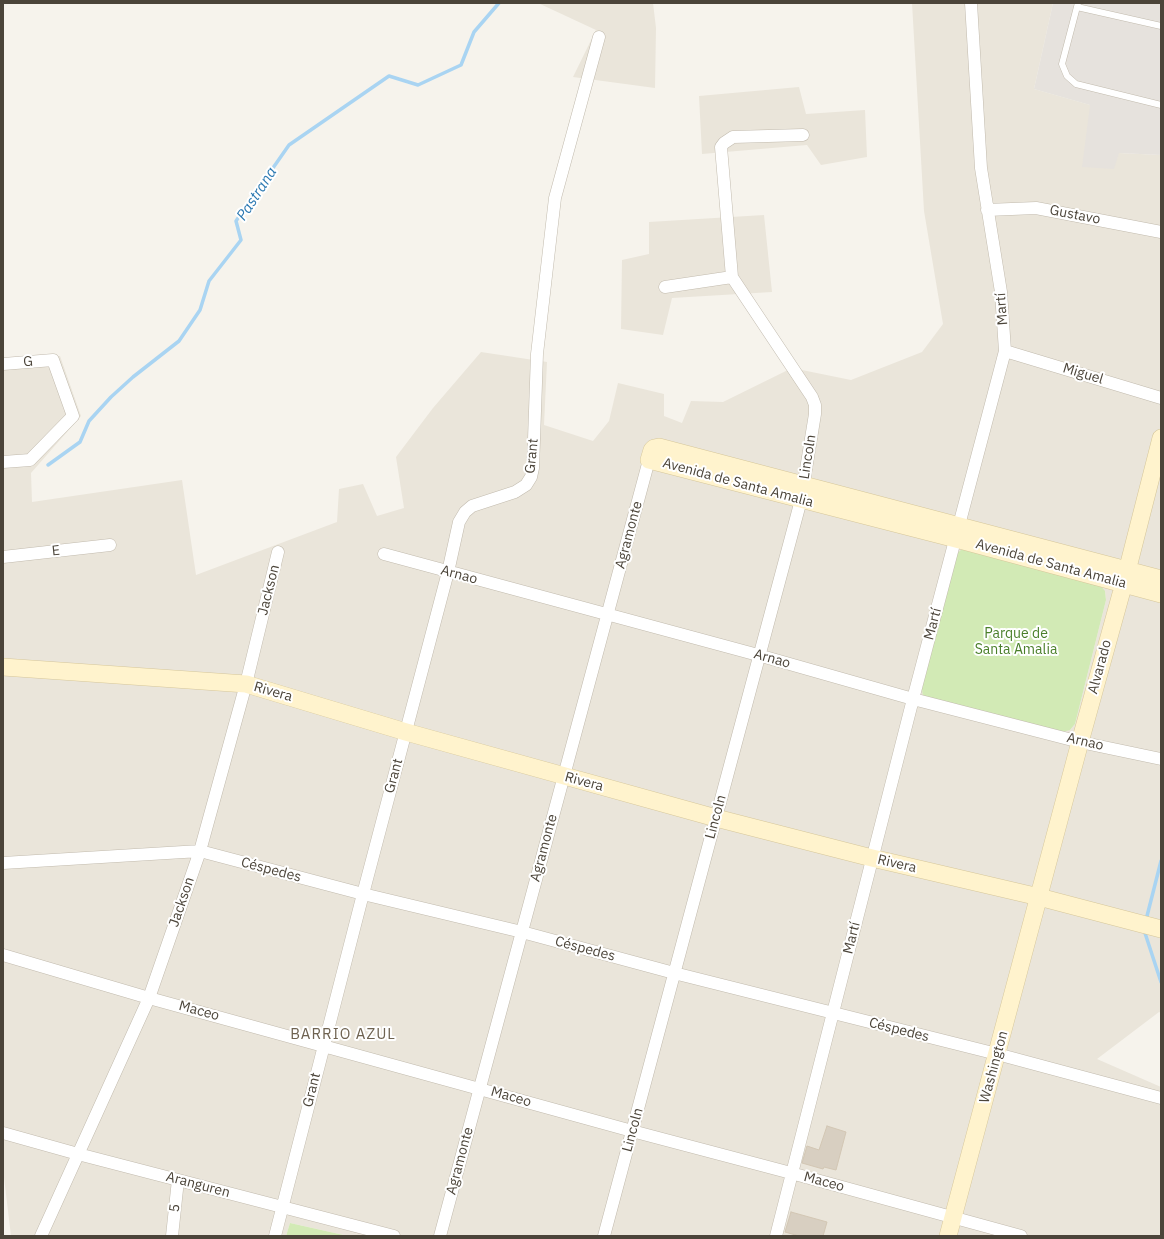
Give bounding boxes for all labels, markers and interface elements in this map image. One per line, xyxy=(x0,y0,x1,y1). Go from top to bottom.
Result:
water label: Pastrana xyxy=(233,164,281,224)
street label: Gustavo xyxy=(1048,202,1102,228)
street label: Martí xyxy=(992,292,1012,326)
street label: G xyxy=(23,353,33,371)
street label: Miguel xyxy=(1061,360,1105,388)
street label: Lincoln xyxy=(796,433,820,481)
street label: Grant xyxy=(522,438,542,474)
street label: Avenida de Santa Amalia xyxy=(661,455,815,511)
street label: Agramonte xyxy=(612,499,646,571)
street label: Avenida de Santa Amalia xyxy=(974,536,1128,592)
street label: E xyxy=(51,542,61,560)
street label: Arnao xyxy=(439,562,479,588)
street label: Jackson xyxy=(255,563,283,617)
street label: Martí xyxy=(921,606,945,642)
park label: Parque de Santa Amalia xyxy=(975,626,1057,658)
street label: Alvarado xyxy=(1085,638,1115,696)
street label: Arnao xyxy=(752,646,792,672)
street label: Rivera xyxy=(252,678,294,706)
street label: Arnao xyxy=(1065,730,1105,754)
street label: Grant xyxy=(381,757,407,795)
street label: Rivera xyxy=(563,769,605,795)
street label: Lincoln xyxy=(702,793,730,841)
street label: Agramonte xyxy=(527,812,561,884)
street label: Rivera xyxy=(876,851,918,877)
street label: Céspedes xyxy=(239,854,303,886)
street label: Jackson xyxy=(166,875,198,929)
street label: Martí xyxy=(840,920,864,956)
street label: Céspedes xyxy=(553,933,617,965)
street label: Maceo xyxy=(177,998,221,1024)
street label: Céspedes xyxy=(867,1014,931,1046)
district label: BARRIO AZUL xyxy=(290,1026,396,1044)
street label: Washington xyxy=(976,1029,1012,1105)
street label: Grant xyxy=(300,1071,324,1109)
street label: Maceo xyxy=(489,1083,533,1111)
street label: Lincoln xyxy=(619,1106,647,1154)
street label: Agramonte xyxy=(443,1125,477,1197)
street label: Aranguren xyxy=(164,1168,232,1202)
street label: Maceo xyxy=(802,1169,846,1195)
street label: 5 xyxy=(166,1203,184,1213)

